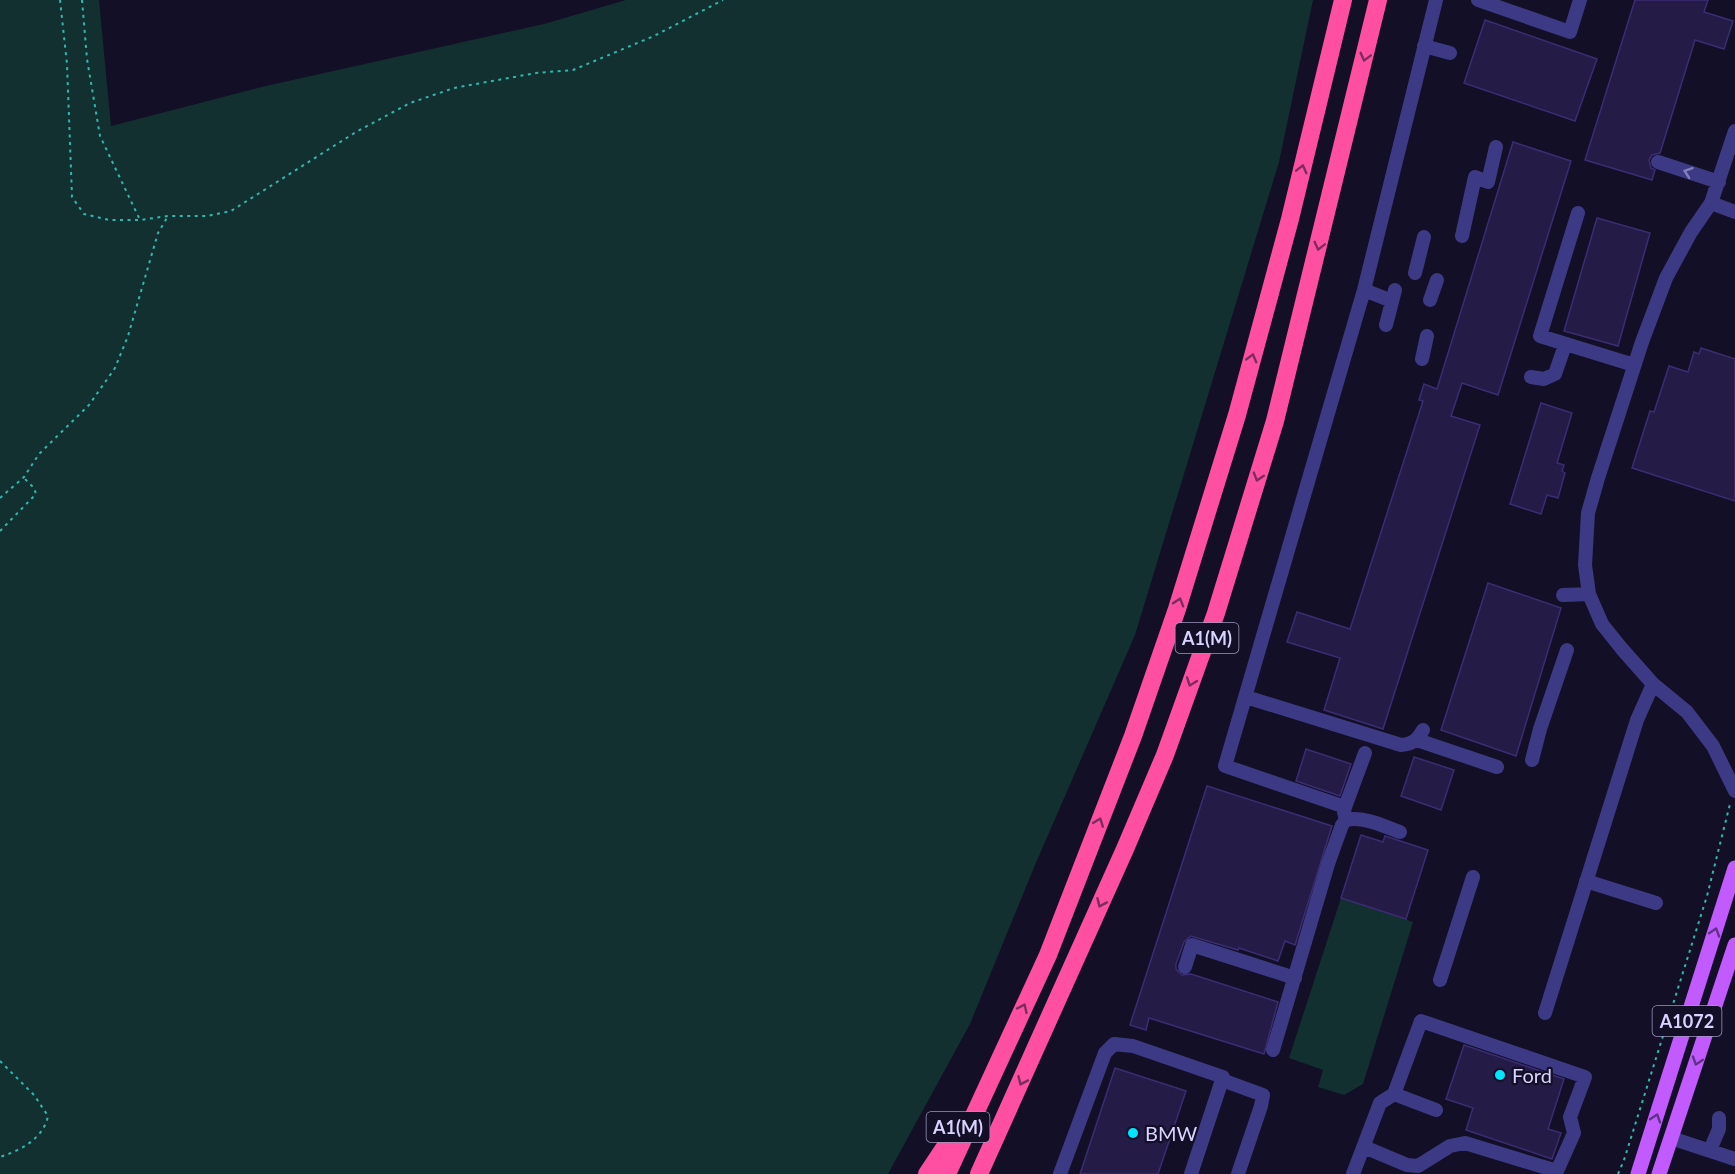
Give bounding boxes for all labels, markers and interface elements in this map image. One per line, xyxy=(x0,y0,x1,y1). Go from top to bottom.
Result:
one-way arrow xyxy=(1359,52,1372,62)
one-way arrow xyxy=(1294,165,1307,175)
one-way arrow xyxy=(1683,167,1694,180)
one-way arrow xyxy=(1314,241,1327,251)
one-way arrow xyxy=(1245,353,1258,363)
one-way arrow xyxy=(1253,471,1265,482)
one-way arrow xyxy=(1172,597,1184,608)
road number: A1(M) xyxy=(1176,623,1238,653)
one-way arrow xyxy=(1186,676,1199,687)
one-way arrow xyxy=(1092,817,1104,828)
one-way arrow xyxy=(1097,896,1109,907)
one-way arrow xyxy=(1707,927,1720,938)
one-way arrow xyxy=(1016,1003,1028,1014)
road number: A1072 xyxy=(1652,1006,1722,1036)
one-way arrow xyxy=(1692,1055,1704,1066)
place label: Ford xyxy=(1512,1063,1552,1087)
marker: Ford xyxy=(1493,1068,1507,1082)
one-way arrow xyxy=(1017,1074,1029,1085)
road number: A1(M) xyxy=(926,1112,990,1142)
one-way arrow xyxy=(1649,1113,1661,1124)
place label: BMW xyxy=(1145,1121,1198,1145)
marker: BMW xyxy=(1126,1126,1140,1140)

